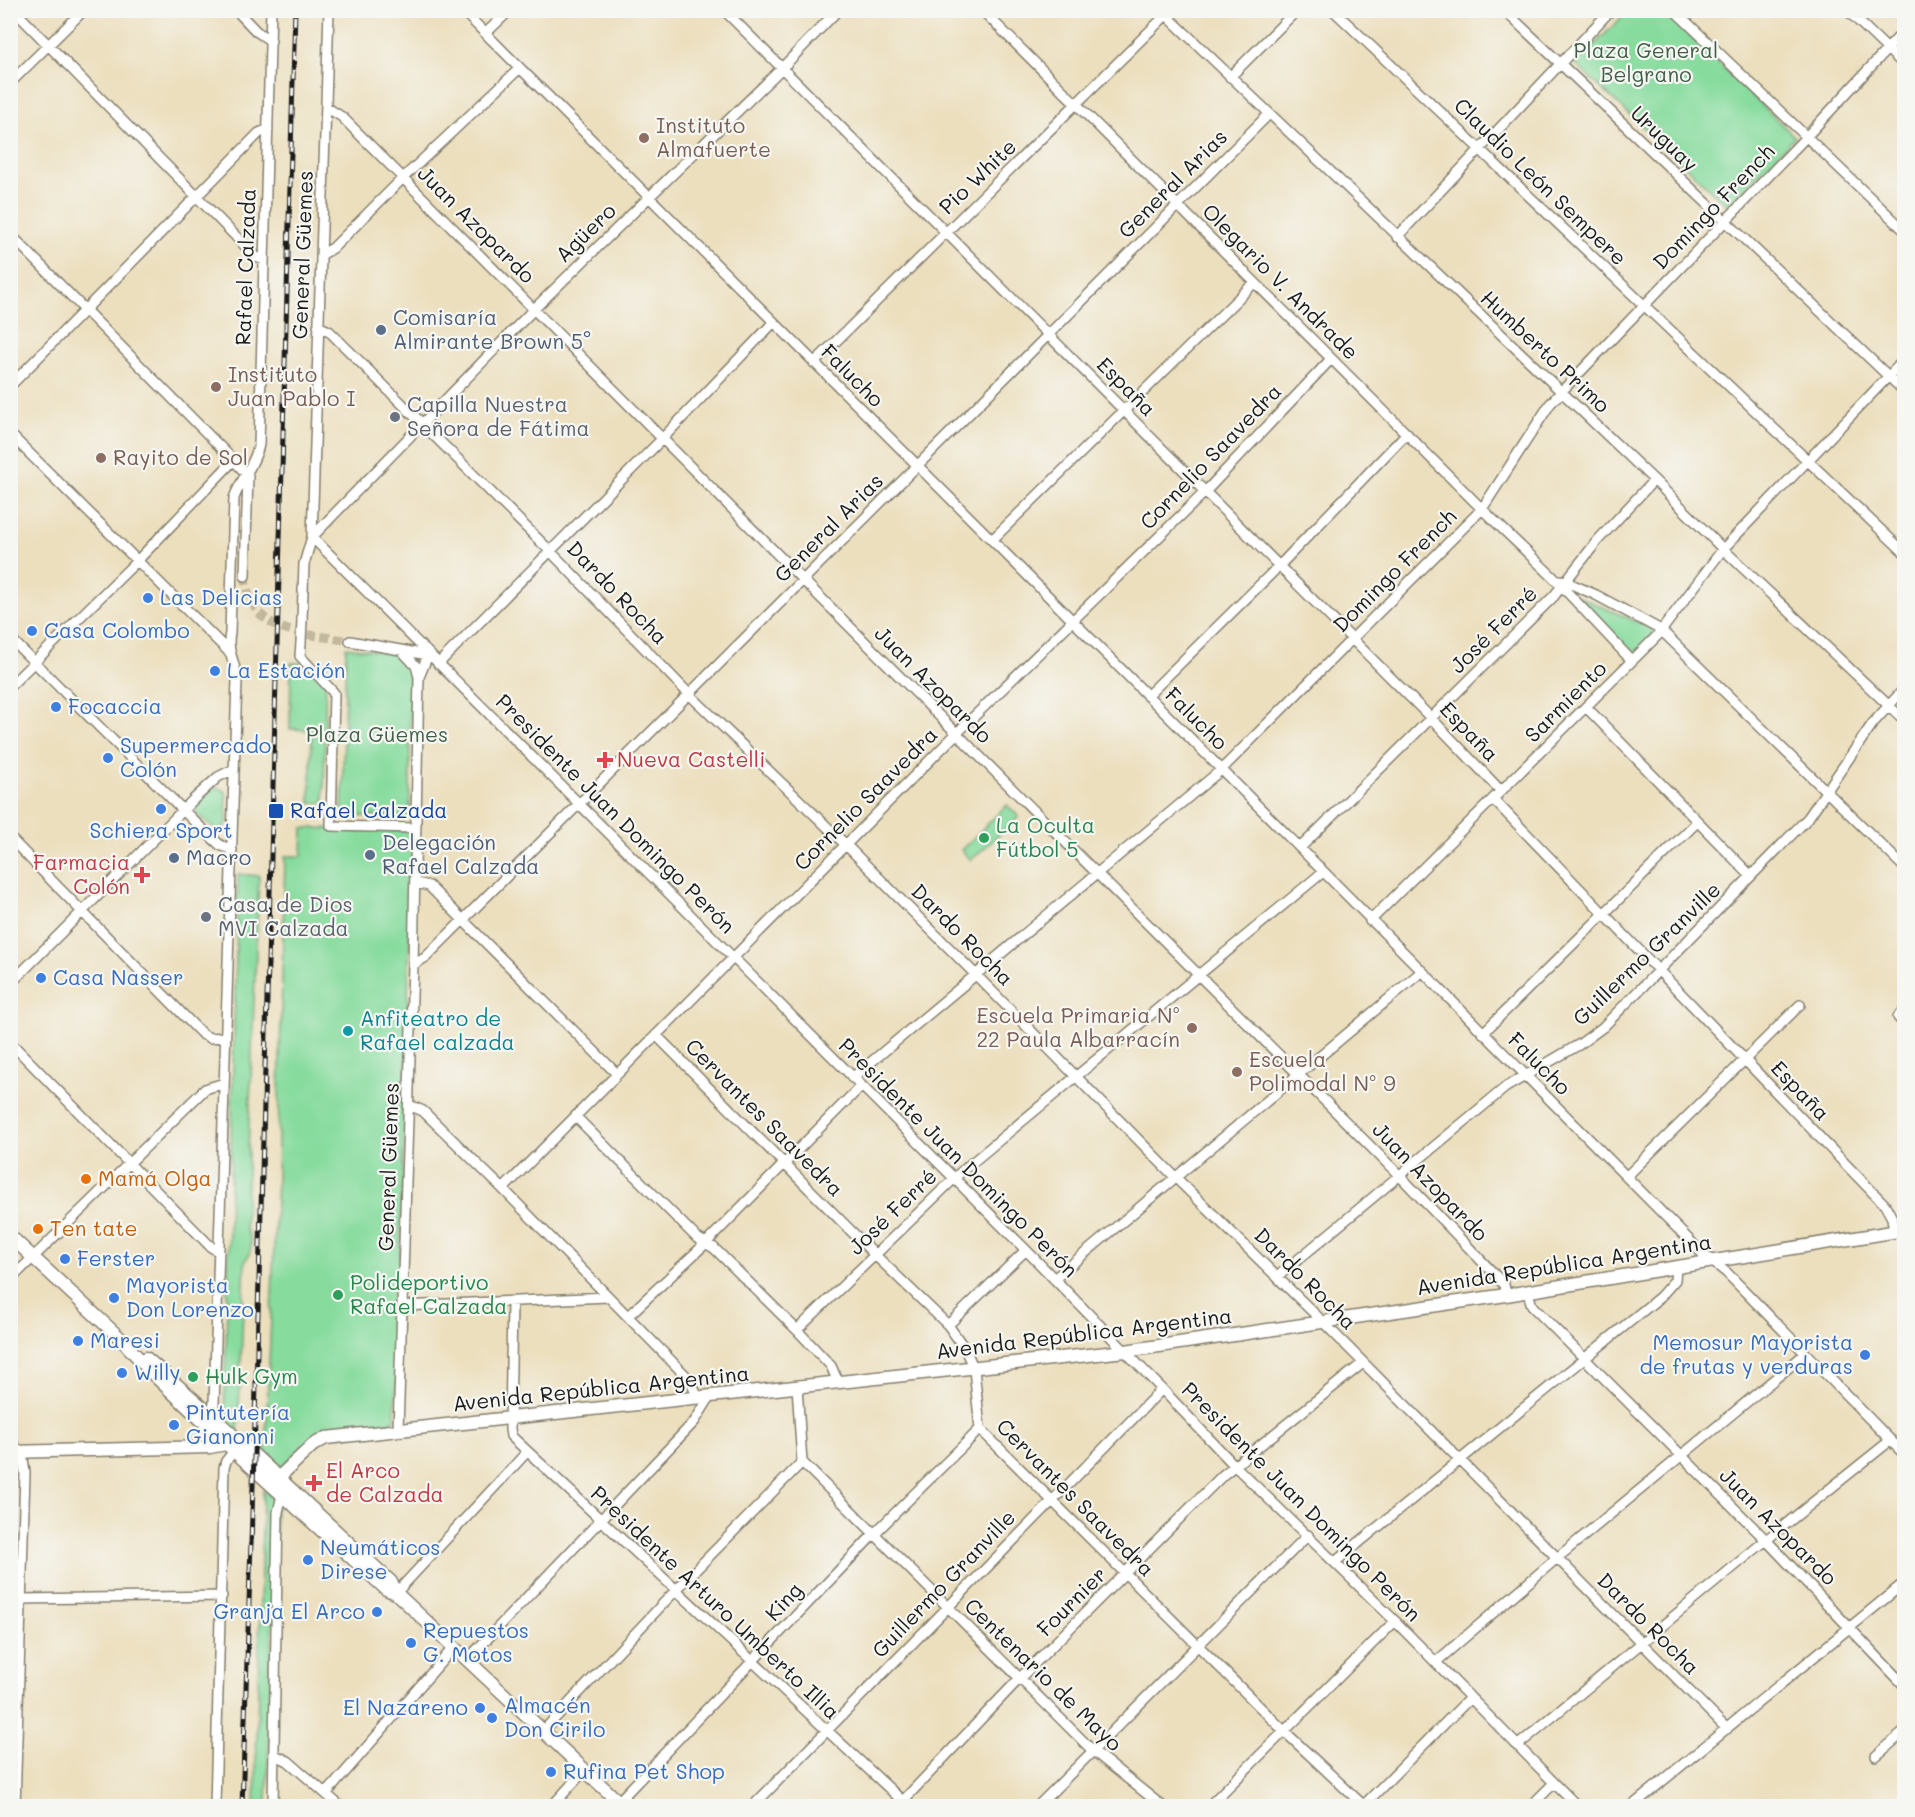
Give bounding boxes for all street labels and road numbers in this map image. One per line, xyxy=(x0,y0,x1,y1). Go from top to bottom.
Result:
street label: Claudio León Sempere xyxy=(1449,91,1633,270)
street label: Uruguay xyxy=(1626,99,1705,177)
street label: General Arias xyxy=(1112,123,1232,243)
street label: Pio White xyxy=(933,132,1021,219)
street label: Domingo French xyxy=(1646,138,1780,274)
street label: Juan Azopardo xyxy=(413,159,542,288)
street label: General Güemes xyxy=(285,170,318,340)
street label: Rafael Calzada xyxy=(228,188,261,346)
street label: Agüero xyxy=(549,196,621,267)
street label: Olegario V. Andrade xyxy=(1197,197,1365,365)
street label: Humberto Primo xyxy=(1476,284,1616,418)
street label: Falucho xyxy=(816,338,890,412)
street label: España xyxy=(1092,351,1162,421)
street label: Cornelio Saavedra xyxy=(1133,377,1287,535)
street label: General Arias xyxy=(768,467,888,587)
street label: Domingo French xyxy=(1326,502,1462,638)
street label: Dardo Rocha xyxy=(562,534,674,649)
street label: José Ferré xyxy=(1444,580,1542,678)
street label: Juan Azopardo xyxy=(870,619,999,748)
street label: Sarmiento xyxy=(1518,654,1612,748)
street label: Falucho xyxy=(1160,681,1234,755)
street label: Presidente Juan Domingo Perón xyxy=(491,687,742,938)
street label: España xyxy=(1435,695,1505,767)
street label: Cornelio Saavedra xyxy=(787,720,943,876)
street label: Guillermo Granville xyxy=(1566,875,1726,1030)
street label: Dardo Rocha xyxy=(906,877,1020,991)
street label: Falucho xyxy=(1503,1026,1577,1100)
street label: Presidente Juan Domingo Perón xyxy=(834,1031,1085,1282)
street label: Cervantes Saavedra xyxy=(680,1032,850,1202)
street label: España xyxy=(1766,1054,1836,1126)
street label: General Güemes xyxy=(371,1082,404,1252)
street label: Juan Azopardo xyxy=(1367,1116,1495,1246)
street label: José Ferré xyxy=(842,1162,942,1260)
street label: Dardo Rocha xyxy=(1249,1221,1363,1335)
street label: Avenida República Argentina xyxy=(1414,1227,1713,1300)
street label: Avenida República Argentina xyxy=(934,1301,1233,1364)
street label: Avenida República Argentina xyxy=(451,1359,751,1417)
street label: Presidente Juan Domingo Perón xyxy=(1177,1375,1428,1626)
street label: Cervantes Saavedra xyxy=(991,1412,1161,1582)
street label: Juan Azopardo xyxy=(1715,1461,1844,1590)
street label: Presidente Arturo Umberto Illia xyxy=(586,1479,846,1725)
street label: Guillermo Granville xyxy=(865,1503,1020,1663)
street label: Fournier xyxy=(1030,1560,1112,1642)
street label: Dardo Rocha xyxy=(1592,1566,1706,1680)
street label: King xyxy=(758,1576,807,1626)
street label: Centenario de Mayo xyxy=(959,1592,1129,1756)

